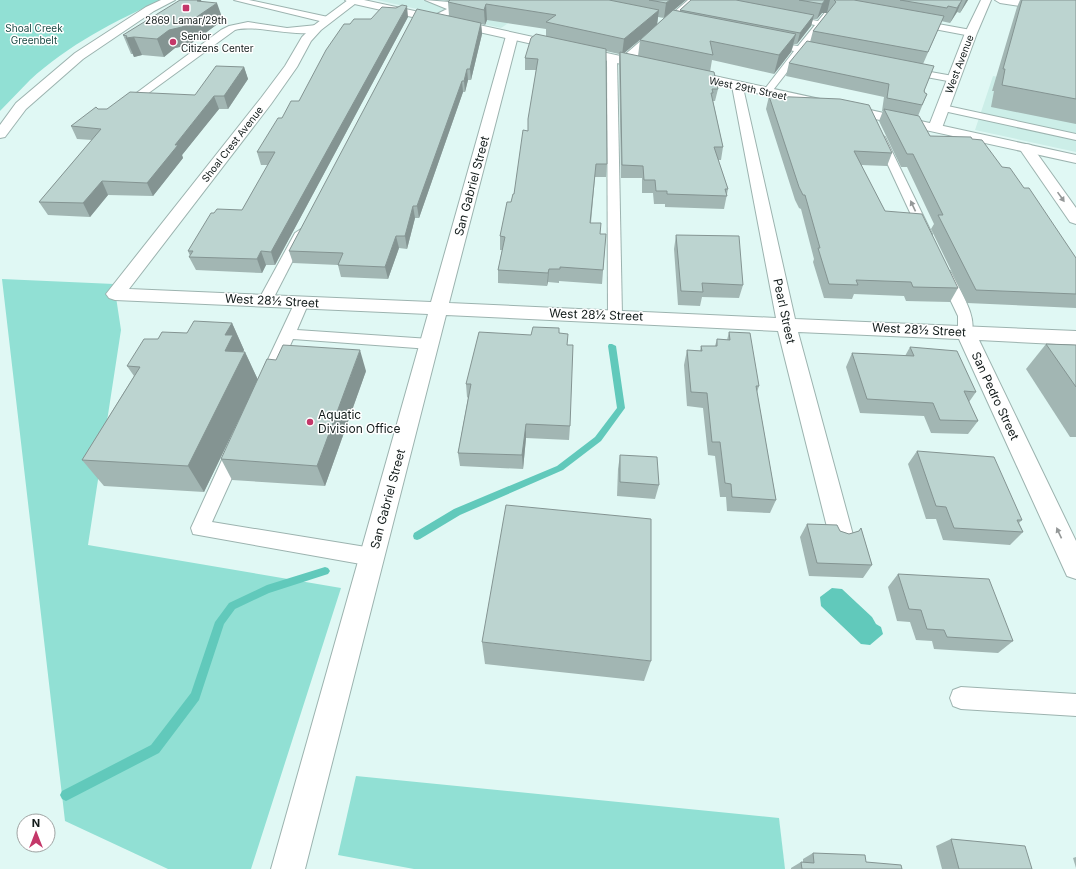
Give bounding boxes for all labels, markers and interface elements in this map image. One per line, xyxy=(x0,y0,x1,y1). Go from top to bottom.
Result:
marker: 2869 Lamar/29th xyxy=(181,3,191,13)
place label: 2869 Lamar/29th xyxy=(145,14,227,26)
park label: Shoal Creek Greenbelt xyxy=(5,22,63,46)
place label: Senior Citizens Center xyxy=(181,30,254,54)
street label: West Avenue xyxy=(942,33,976,95)
marker: Senior Citizens Center xyxy=(168,37,178,47)
street label: West 29th Street xyxy=(708,74,789,102)
street label: Shoal Crest Avenue xyxy=(199,104,265,184)
street label: San Gabriel Street xyxy=(451,134,492,237)
one-way arrow xyxy=(1057,192,1065,203)
one-way arrow xyxy=(910,201,916,212)
street label: Pearl Street xyxy=(770,277,799,345)
street label: West 28½ Street xyxy=(225,291,319,310)
street label: West 28½ Street xyxy=(549,305,643,324)
street label: West 28½ Street xyxy=(872,320,966,339)
street label: San Pedro Street xyxy=(968,349,1022,442)
place label: Aquatic Division Office xyxy=(318,407,400,436)
marker: Aquatic Division Office xyxy=(305,417,315,427)
street label: San Gabriel Street xyxy=(367,447,408,550)
one-way arrow xyxy=(1056,527,1062,539)
north arrow xyxy=(16,813,56,853)
text: N xyxy=(32,816,40,830)

